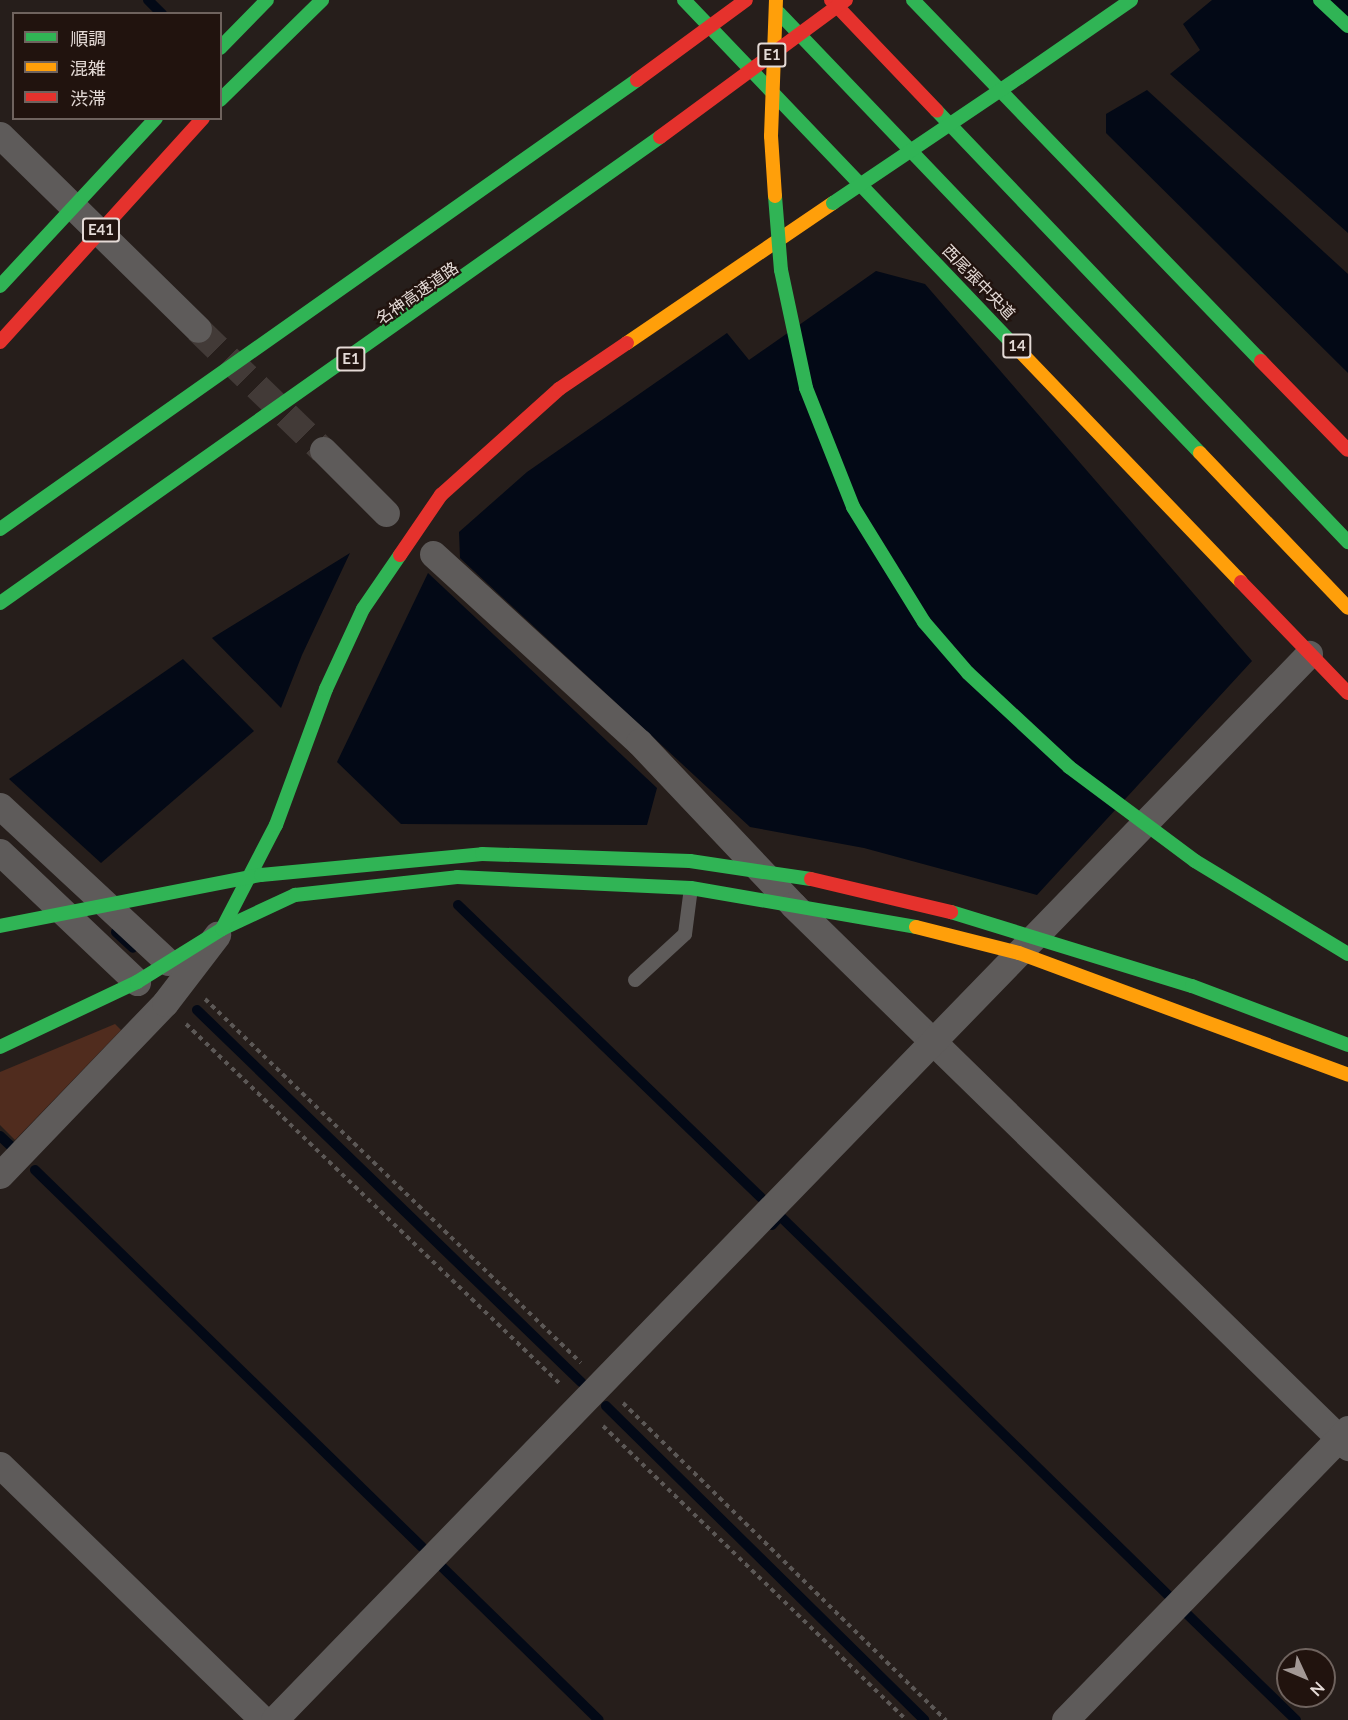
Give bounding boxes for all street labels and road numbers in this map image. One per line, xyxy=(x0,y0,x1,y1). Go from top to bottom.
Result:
road number: E1 xyxy=(757,43,787,67)
road number: E41 xyxy=(82,218,120,242)
street label: 西尾張中央道 xyxy=(939,241,1019,323)
street label: 名神高速道路 xyxy=(372,258,462,328)
road number: 14 xyxy=(1002,334,1032,358)
road number: E1 xyxy=(336,347,366,371)

